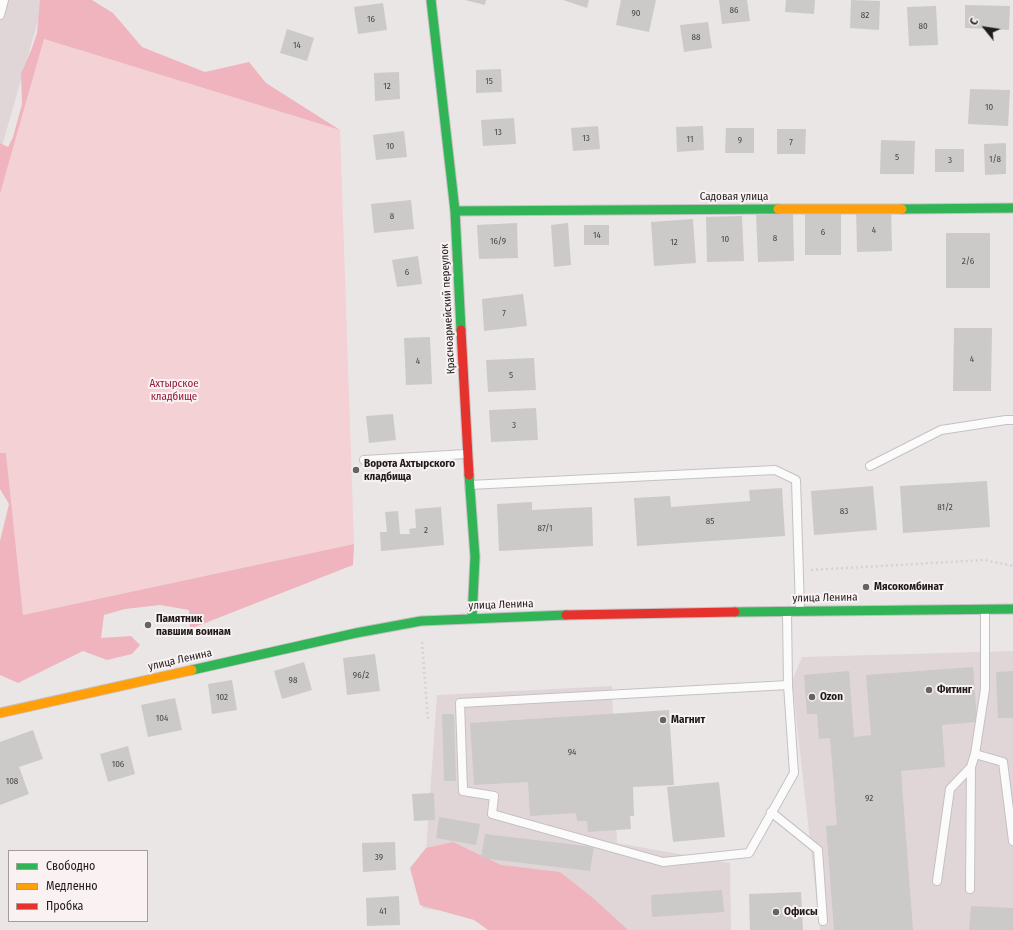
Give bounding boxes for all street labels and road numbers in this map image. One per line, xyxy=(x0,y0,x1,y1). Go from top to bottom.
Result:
street label: Садовая улица xyxy=(700,190,768,204)
street label: Красноармейский переулок xyxy=(438,243,458,375)
street label: улица Ленина xyxy=(792,591,858,605)
street label: улица Ленина xyxy=(468,597,534,613)
street label: улица Ленина xyxy=(147,646,213,674)

